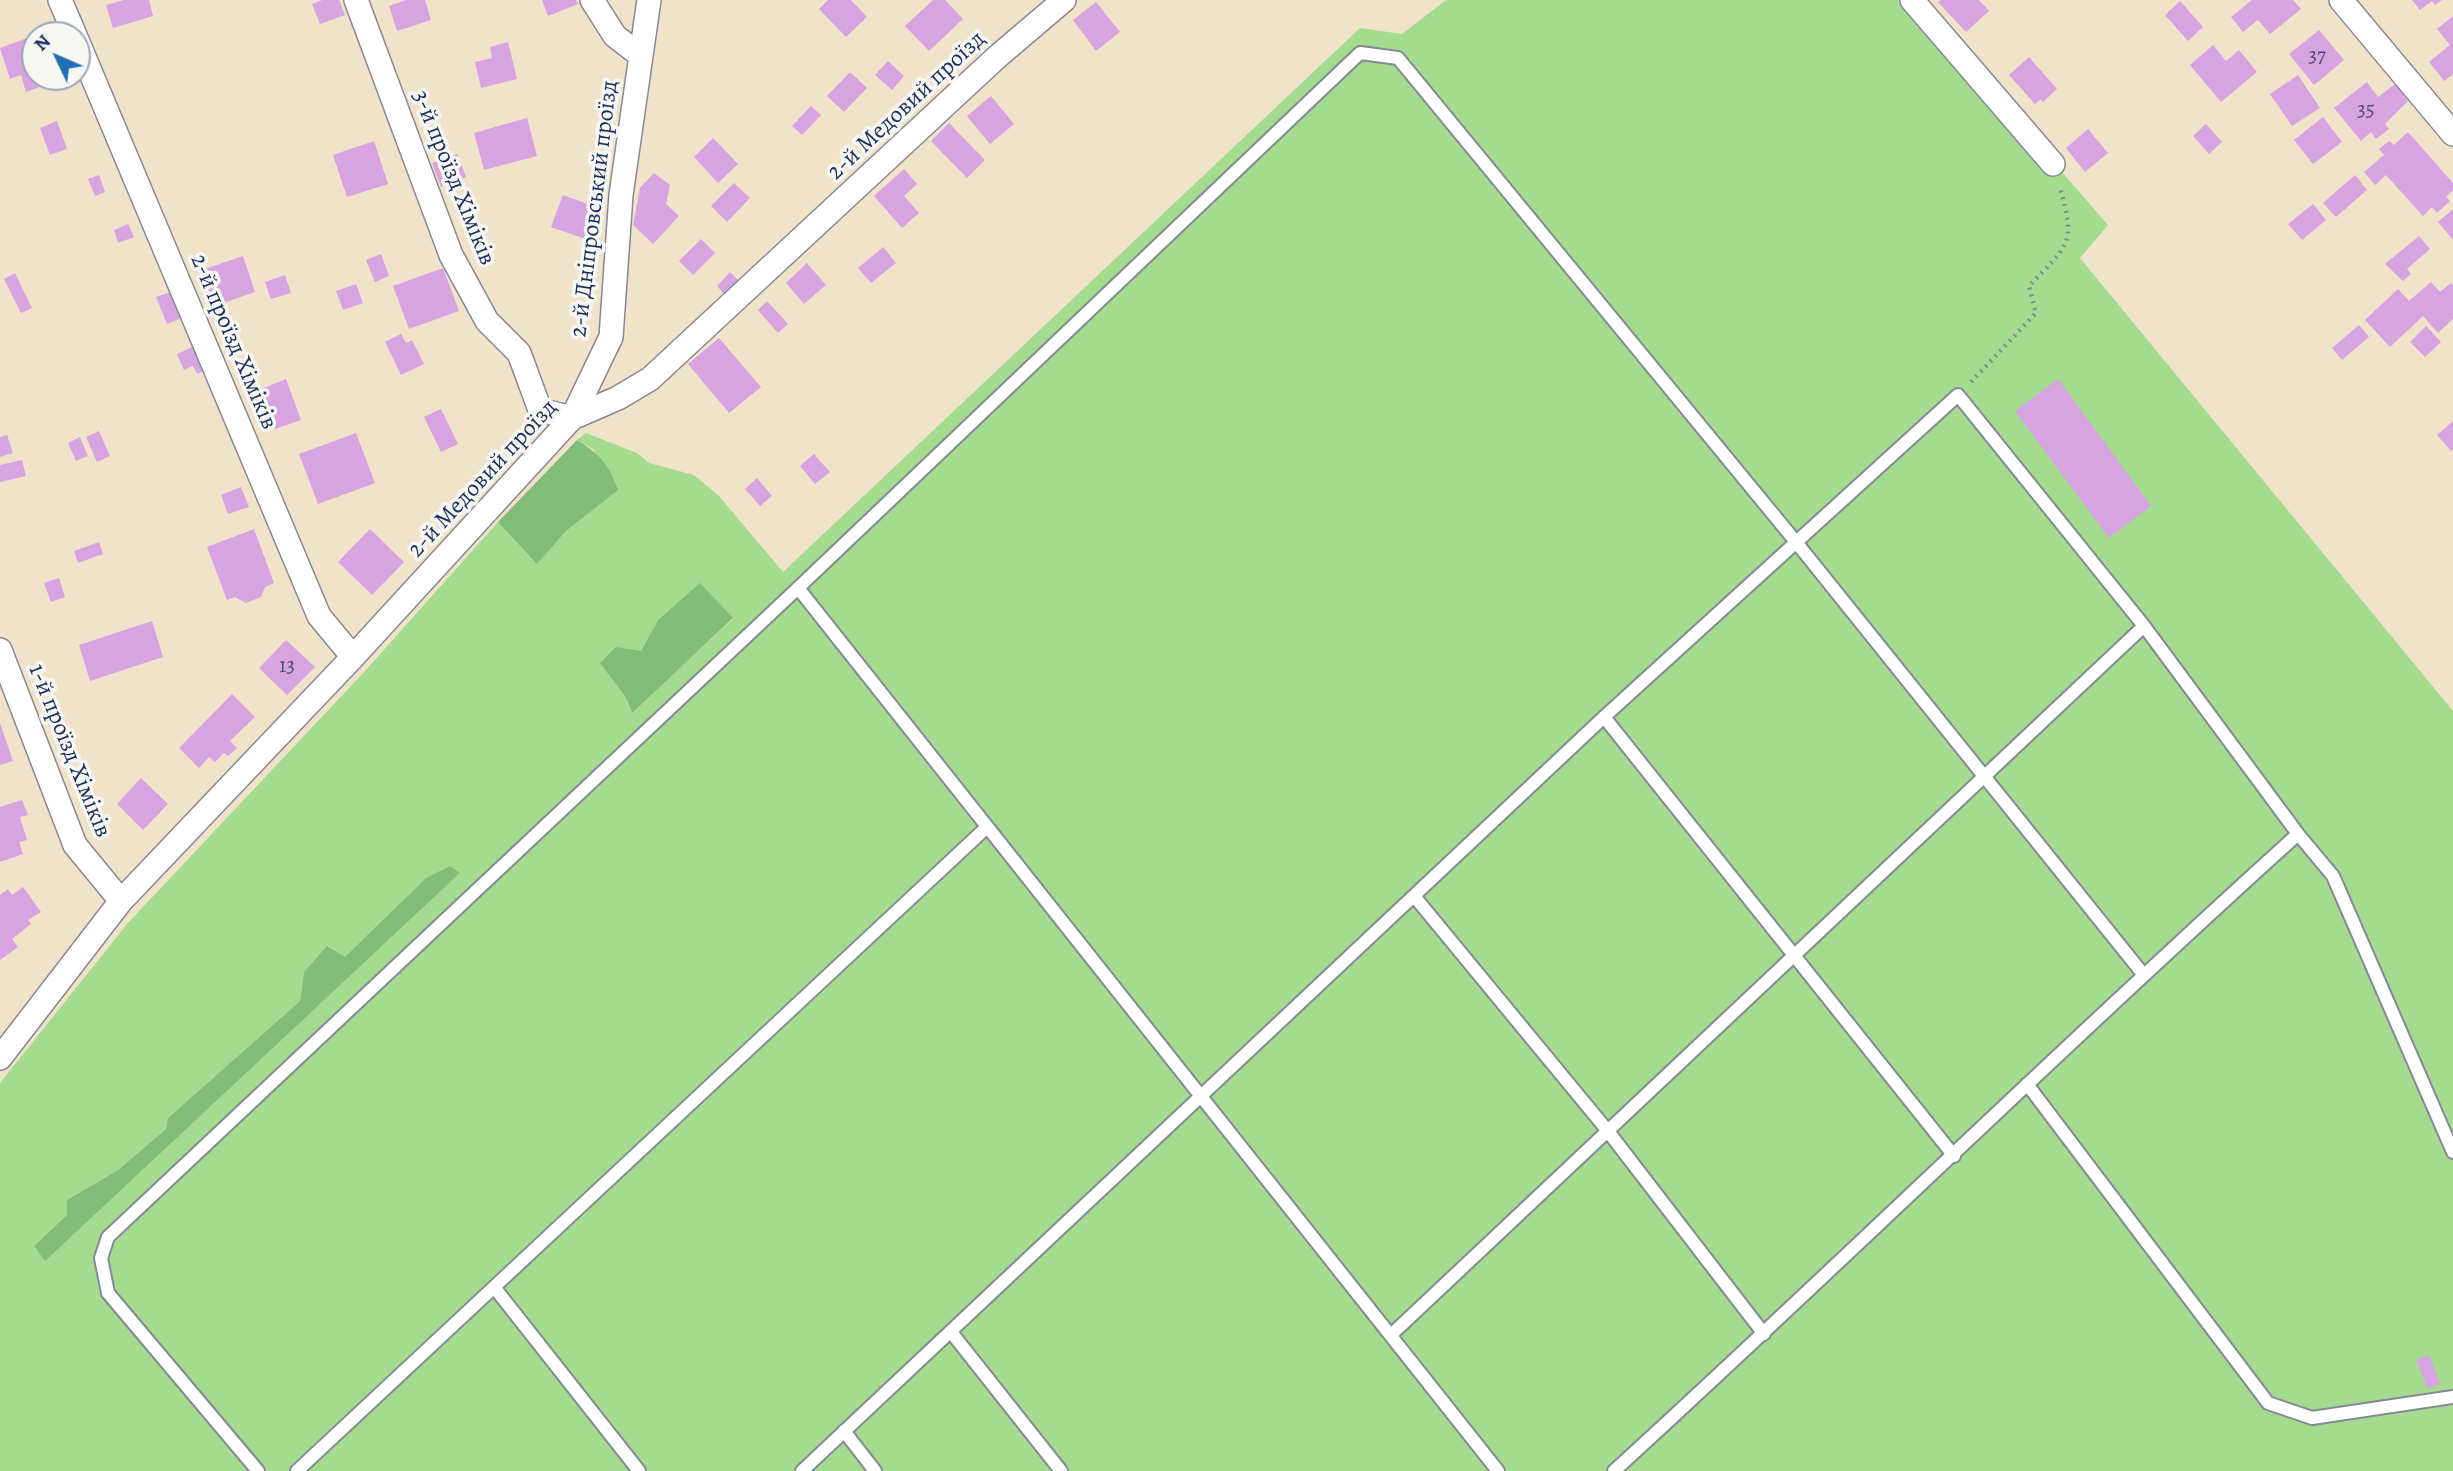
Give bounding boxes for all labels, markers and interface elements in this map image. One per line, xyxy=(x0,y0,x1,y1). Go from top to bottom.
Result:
north arrow xyxy=(21,21,91,91)
street label: 2-й Медовий проїзд xyxy=(822,25,992,187)
text: N xyxy=(28,29,56,57)
house number: 37 xyxy=(2308,44,2326,70)
street label: 2-й Дніпровський проїзд xyxy=(565,79,625,339)
street label: 3-й проїзд Хіміків xyxy=(405,86,501,270)
house number: 35 xyxy=(2357,98,2375,124)
street label: 2-й проїзд Хіміків xyxy=(183,250,283,434)
street label: 2-й Медовий проїзд xyxy=(402,394,564,564)
house number: 13 xyxy=(279,654,295,680)
street label: 1-й проїзд Хіміків xyxy=(21,660,117,842)

